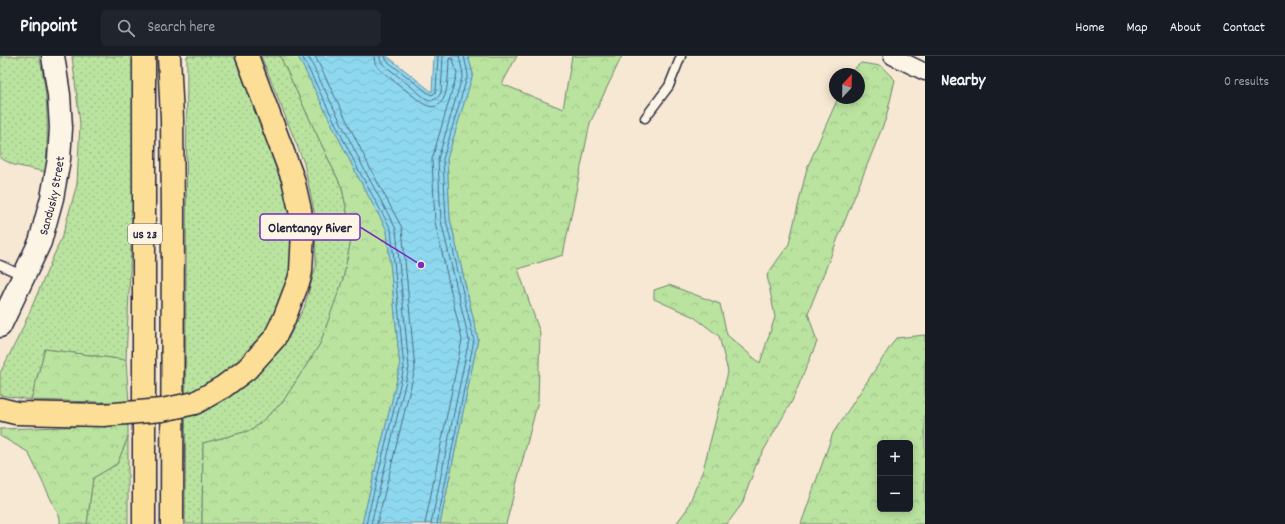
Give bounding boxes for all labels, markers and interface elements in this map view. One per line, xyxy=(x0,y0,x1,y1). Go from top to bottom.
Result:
search box xyxy=(101,10,381,46)
text: Pinpoint xyxy=(20,14,77,41)
icon: search xyxy=(115,17,137,39)
text: Search here xyxy=(147,17,215,39)
text: Home xyxy=(1075,18,1104,38)
text: Map xyxy=(1126,18,1148,38)
text: About xyxy=(1170,18,1201,38)
text: Contact xyxy=(1223,18,1265,38)
north arrow xyxy=(829,68,865,104)
text: Nearby xyxy=(941,70,985,94)
text: 0 results xyxy=(1224,73,1269,92)
street label: Sandusky Street xyxy=(35,155,71,238)
callout: Olentangy River xyxy=(260,214,360,240)
text: Olentangy River xyxy=(268,219,353,239)
road number: US 23 xyxy=(128,224,162,244)
map controls xyxy=(877,440,913,512)
button: + xyxy=(877,440,913,476)
button: − xyxy=(877,476,913,512)

